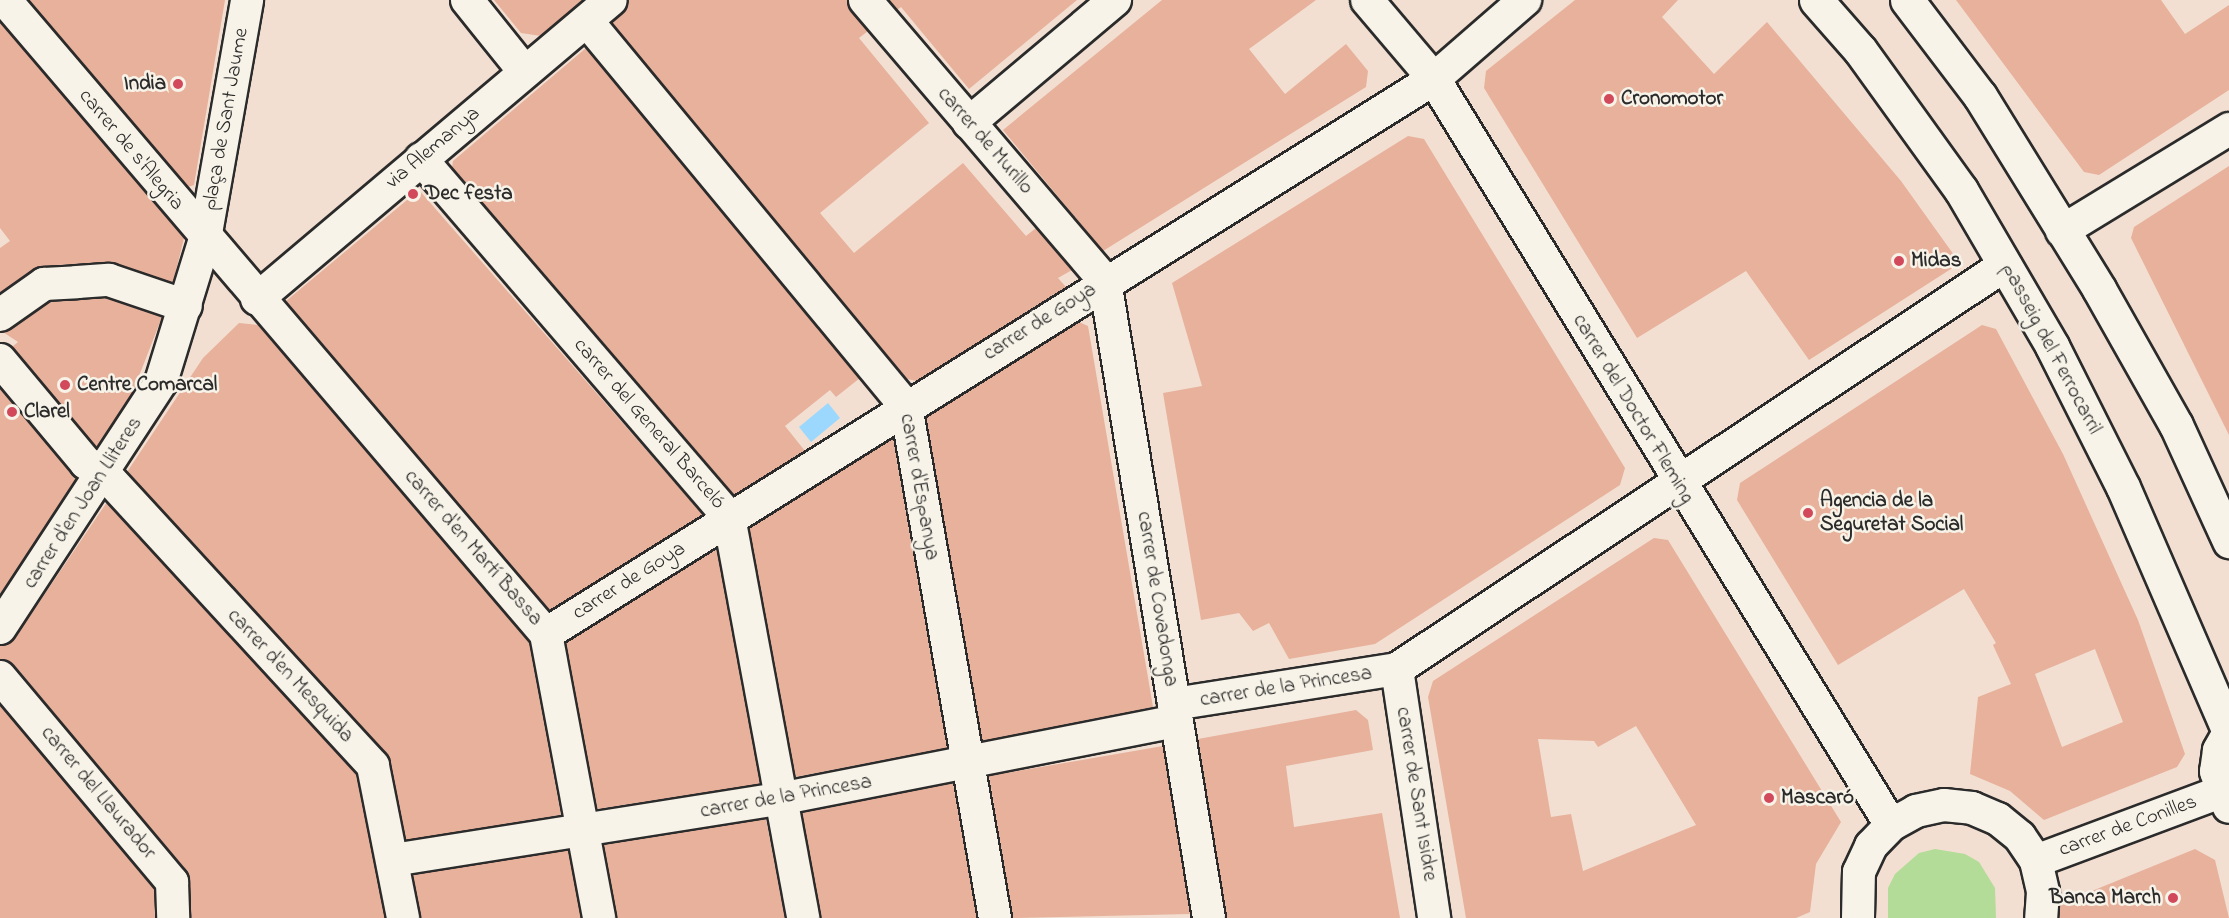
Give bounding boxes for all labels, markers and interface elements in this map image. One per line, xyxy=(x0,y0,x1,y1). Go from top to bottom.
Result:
street label: plaça de Sant Jaume xyxy=(198,26,254,212)
place label: India xyxy=(124,71,166,97)
marker: India xyxy=(171,77,185,91)
street label: carrer de Murillo xyxy=(931,82,1039,200)
street label: carrer de s'Alegria xyxy=(73,84,189,216)
place label: Cronomotor xyxy=(1621,86,1723,112)
marker: Cronomotor xyxy=(1602,92,1616,106)
street label: via Alemanya xyxy=(381,101,485,195)
place label: Dec festa xyxy=(425,181,513,207)
marker: Dec festa xyxy=(406,187,420,201)
place label: Midas xyxy=(1911,248,1961,274)
marker: Midas xyxy=(1892,254,1906,268)
street label: passeig del Ferrocarril xyxy=(1995,259,2107,439)
street label: carrer de Goya xyxy=(979,277,1101,367)
street label: carrer del Doctor Fleming xyxy=(1566,310,1700,508)
street label: carrer del General Barceló xyxy=(568,333,730,515)
place label: Centre Comarcal xyxy=(77,372,217,398)
marker: Centre Comarcal xyxy=(58,378,72,392)
place label: Clarel xyxy=(24,399,70,425)
marker: Clarel xyxy=(5,405,19,419)
street label: carrer d'en Joan Lliteres xyxy=(18,412,148,594)
street label: carrer d'Espanya xyxy=(894,412,944,562)
street label: carrer d'en Martí Bassa xyxy=(398,465,548,631)
place label: Agencia de la Seguretat Social xyxy=(1820,488,1963,538)
marker: Agencia de la Seguretat Social xyxy=(1801,506,1815,520)
street label: carrer de Covadonga xyxy=(1131,510,1183,688)
street label: carrer de Goya xyxy=(568,536,690,626)
street label: carrer d'en Mesquida xyxy=(221,604,359,748)
street label: carrer de la Princesa xyxy=(1198,661,1374,713)
street label: carrer de Sant Isidre xyxy=(1390,705,1442,883)
street label: carrer del Llaurador xyxy=(35,721,161,865)
street label: carrer de la Princesa xyxy=(698,770,874,824)
place label: Mascaró xyxy=(1781,785,1854,811)
street label: carrer de Conilles xyxy=(2056,789,2200,863)
marker: Mascaró xyxy=(1762,791,1776,805)
place label: Banca March xyxy=(2049,885,2161,911)
marker: Banca March xyxy=(2166,891,2180,905)

